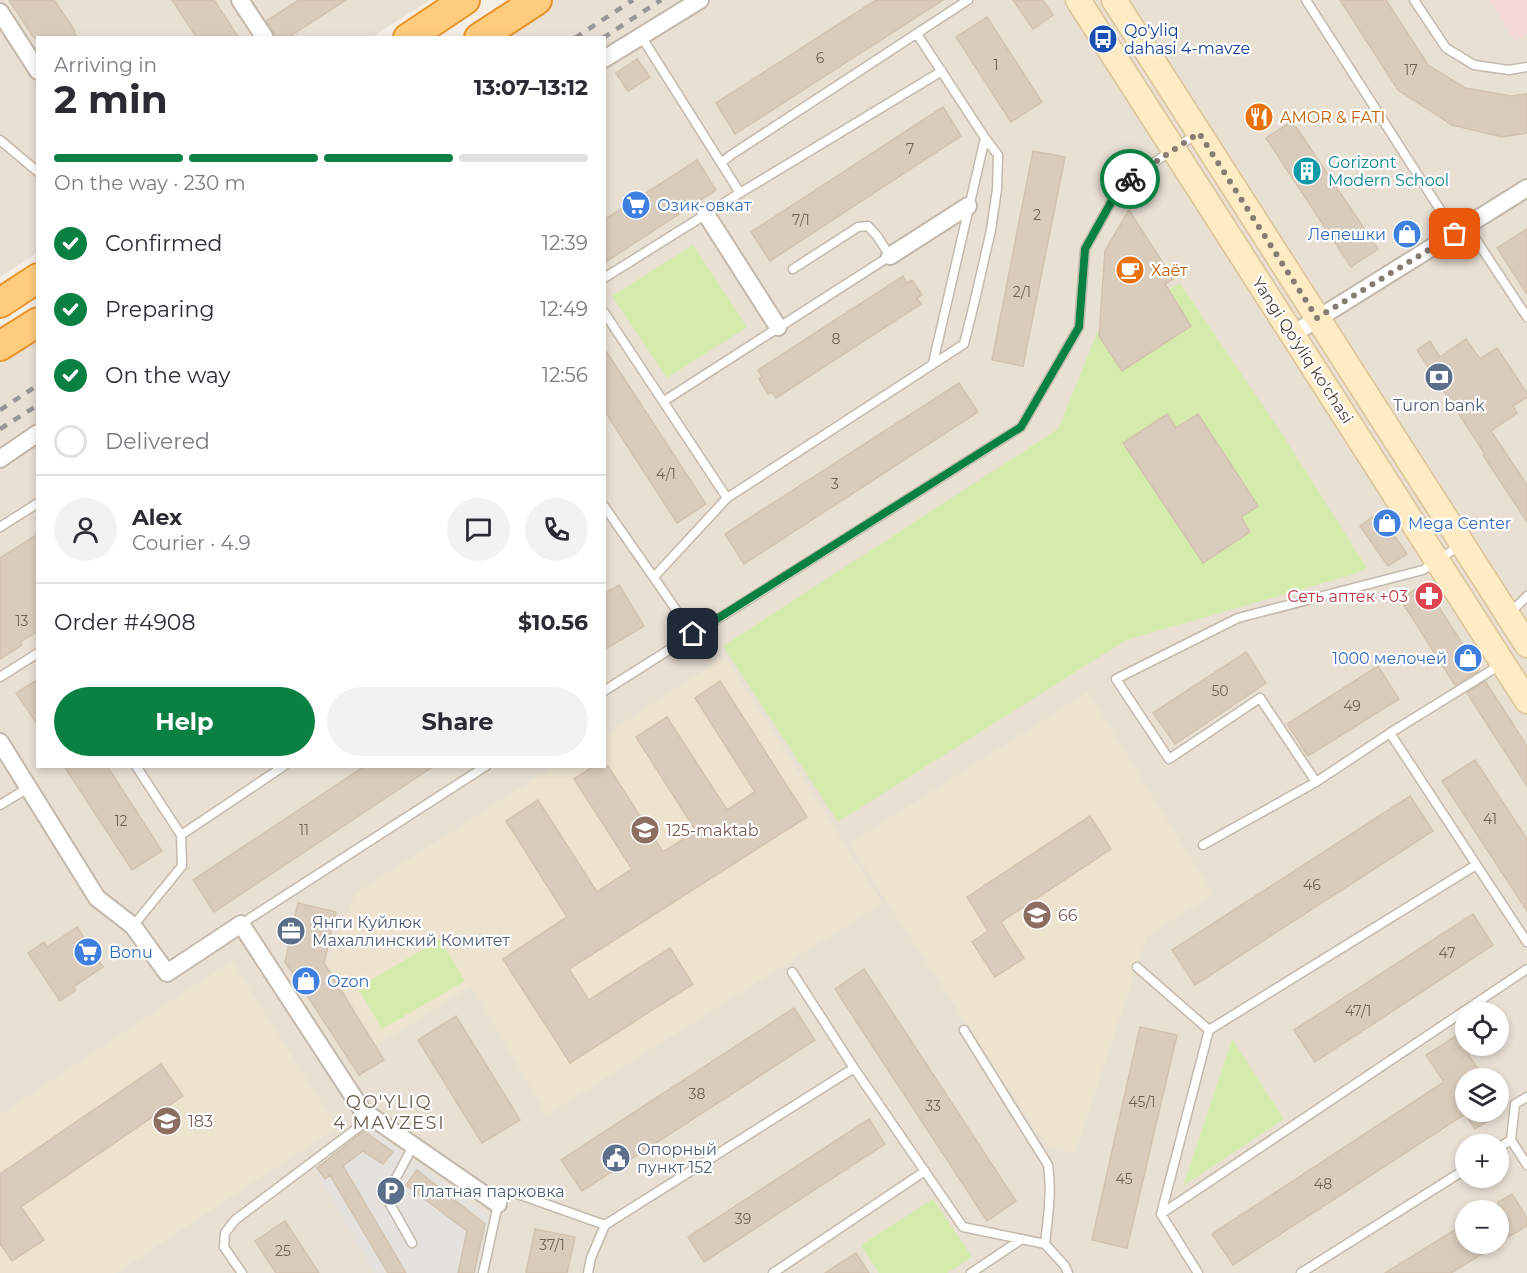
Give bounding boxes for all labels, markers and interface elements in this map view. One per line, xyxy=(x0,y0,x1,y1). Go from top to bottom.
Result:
place label: Qo'yliq dahasi 4-mavze xyxy=(1124,21,1250,58)
bus stop icon: Qo'yliq dahasi 4-mavze xyxy=(1087,23,1119,55)
house number: 6 xyxy=(816,49,825,67)
text: Arriving in xyxy=(54,53,157,77)
house number: 1 xyxy=(993,56,999,74)
house number: 17 xyxy=(1404,61,1418,79)
text: 13:07–13:12 xyxy=(474,74,588,101)
text: 2 min xyxy=(54,75,168,123)
restaurant icon: AMOR & FATI xyxy=(1243,101,1275,133)
place label: AMOR & FATI xyxy=(1280,108,1385,127)
house number: 7 xyxy=(906,140,914,158)
courier xyxy=(1100,149,1160,209)
place label: Gorizont Modern School xyxy=(1328,153,1449,190)
building icon: Gorizont Modern School xyxy=(1291,155,1323,187)
icon: bike xyxy=(1114,163,1147,196)
text: On the way · 230 m xyxy=(54,171,246,195)
supermarket icon: Озик-овкат xyxy=(620,189,652,221)
place label: Озик-овкат xyxy=(657,196,752,215)
house number: 2 xyxy=(1033,206,1041,224)
pin xyxy=(1429,208,1480,259)
house number: 7/1 xyxy=(792,211,810,229)
icon: bag xyxy=(1438,217,1471,250)
shop icon: Лепешки xyxy=(1391,218,1423,250)
place label: Лепешки xyxy=(1308,225,1386,244)
icon: check xyxy=(54,227,87,260)
text: Confirmed xyxy=(105,230,222,257)
text: 12:39 xyxy=(542,231,588,255)
cafe icon: Хаёт xyxy=(1114,254,1146,286)
place label: Хаёт xyxy=(1151,261,1188,280)
street label: Yangi Qo'yliq ko'chasi xyxy=(1248,273,1357,427)
house number: 2/1 xyxy=(1013,283,1031,301)
icon: check xyxy=(54,293,87,326)
text: Preparing xyxy=(105,296,214,323)
text: 12:49 xyxy=(540,297,588,321)
house number: 8 xyxy=(832,330,841,348)
icon: check xyxy=(54,359,87,392)
bank icon: Turon bank xyxy=(1423,361,1455,393)
text: On the way xyxy=(105,362,230,389)
text: 12:56 xyxy=(542,363,588,387)
place label: Turon bank xyxy=(1393,396,1485,415)
text: Delivered xyxy=(105,428,210,455)
house number: 4/1 xyxy=(656,465,676,483)
house number: 3 xyxy=(831,475,839,493)
button: person xyxy=(54,498,117,561)
button: chat xyxy=(447,498,510,561)
button: phone xyxy=(525,498,588,561)
text: Alex xyxy=(132,504,182,531)
shop icon: Mega Center xyxy=(1371,507,1403,539)
place label: Mega Center xyxy=(1408,514,1511,533)
text: Courier · 4.9 xyxy=(132,531,251,555)
pharmacy icon: Сеть аптек +03 xyxy=(1413,580,1445,612)
place label: Сеть аптек +03 xyxy=(1287,587,1408,606)
pin xyxy=(667,608,718,659)
text: Order #4908 xyxy=(54,609,195,636)
text: $10.56 xyxy=(518,609,588,636)
house number: 13 xyxy=(16,612,29,630)
icon: home xyxy=(676,617,709,650)
shop icon: 1000 мелочей xyxy=(1452,642,1484,674)
place label: 1000 мелочей xyxy=(1332,649,1447,668)
house number: 50 xyxy=(1211,682,1229,700)
button: Help xyxy=(54,687,315,756)
button: Share xyxy=(327,687,588,756)
house number: 49 xyxy=(1343,697,1361,715)
house number: 41 xyxy=(1483,810,1497,828)
house number: 12 xyxy=(114,812,128,830)
school or university icon: 125-maktab xyxy=(629,814,661,846)
house number: 11 xyxy=(299,821,309,839)
place label: 125-maktab xyxy=(666,821,759,840)
house number: 46 xyxy=(1303,876,1321,894)
school or university icon: 66 xyxy=(1021,899,1053,931)
place label: 66 xyxy=(1058,906,1078,925)
place label: Янги Куйлюк Махаллинский Комитет xyxy=(312,913,510,950)
office icon: Янги Куйлюк Махаллинский Комитет xyxy=(275,915,307,947)
supermarket icon: Bonu xyxy=(72,936,104,968)
place label: Bonu xyxy=(109,943,153,962)
house number: 47 xyxy=(1439,944,1455,962)
shop icon: Ozon xyxy=(290,965,322,997)
place label: Ozon xyxy=(327,972,369,991)
house number: 47/1 xyxy=(1345,1002,1371,1020)
map controls xyxy=(1455,1002,1509,1254)
button: locate xyxy=(1455,1002,1509,1056)
button: layers xyxy=(1455,1068,1509,1122)
house number: 38 xyxy=(689,1085,705,1103)
district label: QO'YLIQ 4 MAVZESI xyxy=(333,1091,445,1134)
house number: 45/1 xyxy=(1128,1093,1156,1111)
house number: 33 xyxy=(925,1097,941,1115)
school or university icon: 183 xyxy=(151,1105,183,1137)
place label: 183 xyxy=(188,1112,213,1131)
button: + xyxy=(1455,1134,1509,1188)
place label: Опорный пункт 152 xyxy=(637,1140,717,1177)
public building icon: Опорный пункт 152 xyxy=(600,1142,632,1174)
house number: 45 xyxy=(1115,1170,1133,1188)
parking icon: Платная парковка xyxy=(375,1175,407,1207)
house number: 48 xyxy=(1314,1175,1332,1193)
place label: Платная парковка xyxy=(412,1182,565,1201)
button: − xyxy=(1455,1200,1509,1254)
house number: 39 xyxy=(735,1210,751,1228)
house number: 37/1 xyxy=(539,1236,565,1254)
house number: 25 xyxy=(275,1242,291,1260)

